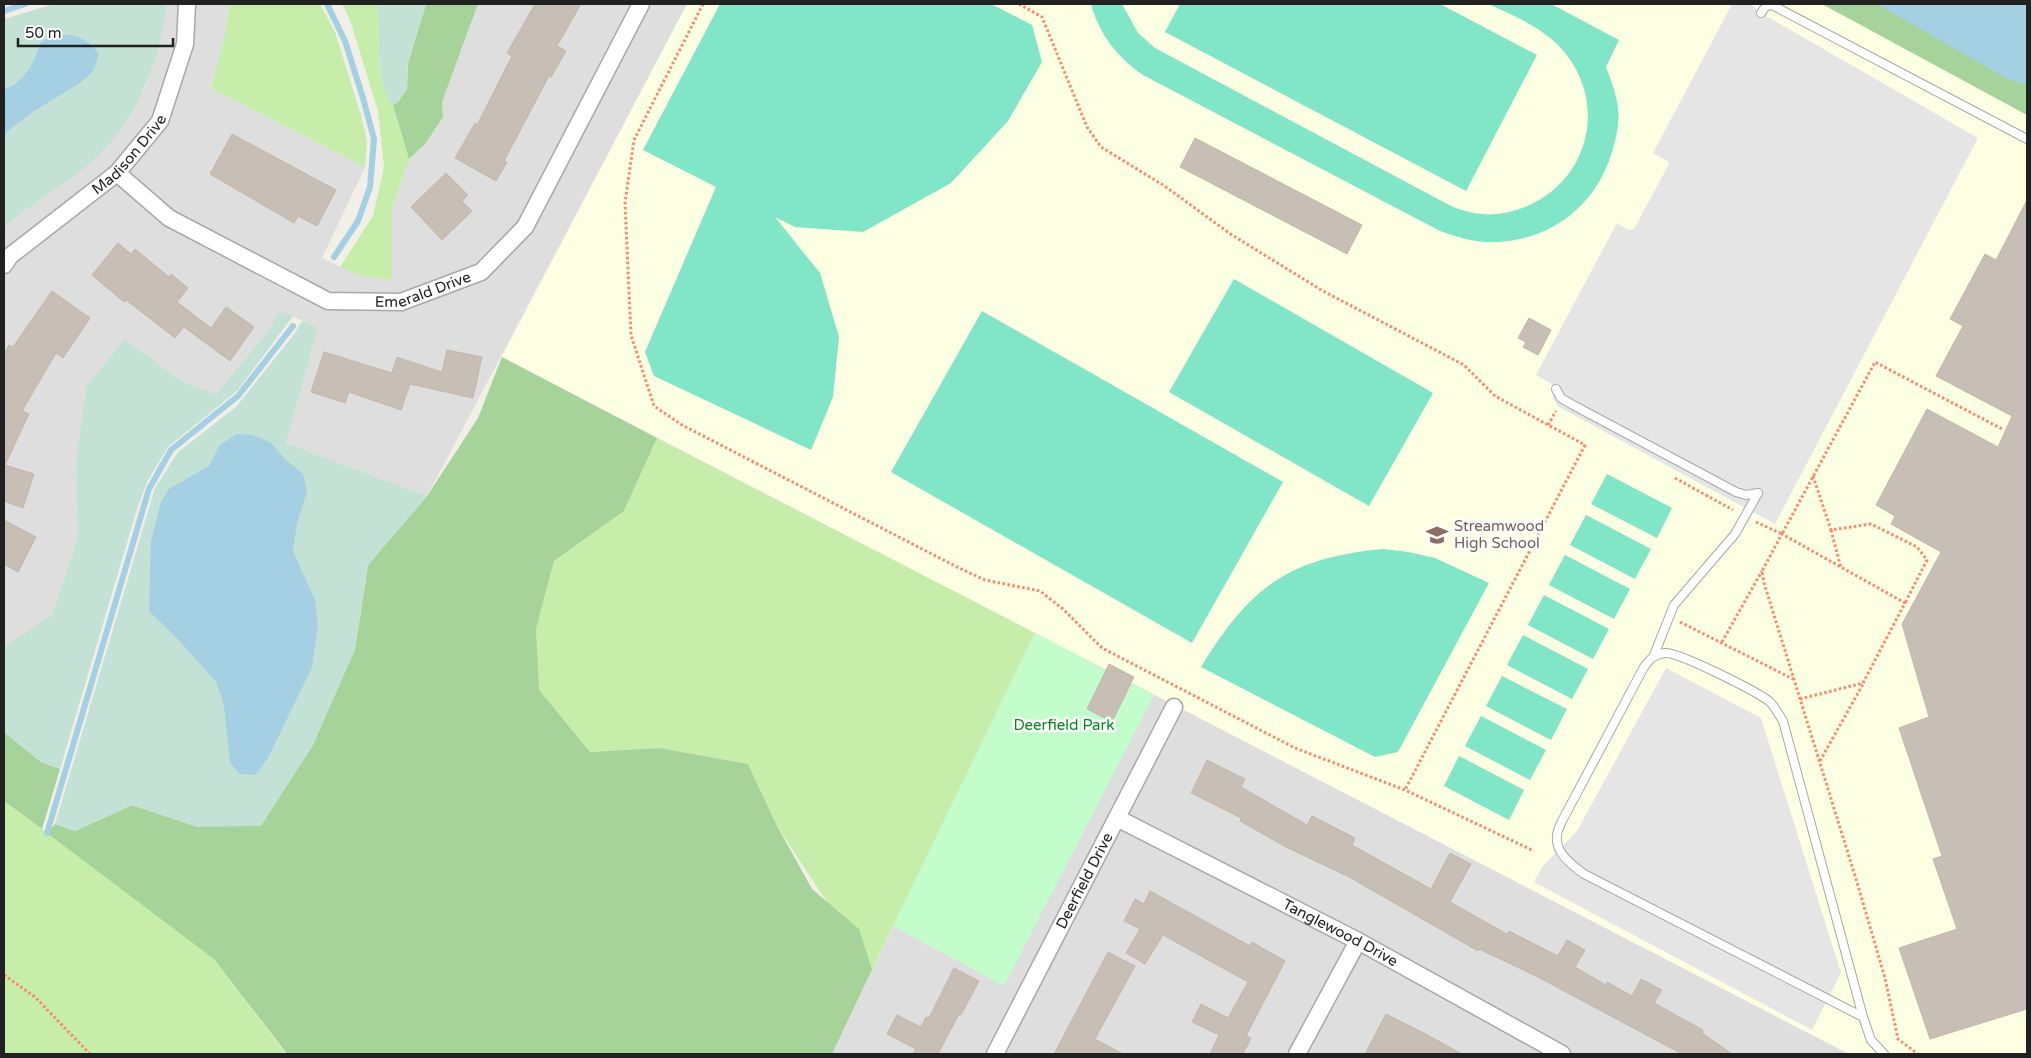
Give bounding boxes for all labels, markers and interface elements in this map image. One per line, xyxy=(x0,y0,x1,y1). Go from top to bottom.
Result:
scale bar xyxy=(18,15,172,47)
text: 50 m xyxy=(25,24,62,42)
street label: Madison Drive xyxy=(88,113,170,198)
street label: Emerald Drive xyxy=(375,268,473,311)
place label: Streamwood High School xyxy=(1454,517,1544,552)
school or university icon: Streamwood High School xyxy=(1424,522,1450,548)
park label: Deerfield Park xyxy=(1014,716,1114,734)
street label: Deerfield Drive xyxy=(1052,830,1117,932)
street label: Tanglewood Drive xyxy=(1280,895,1401,970)

